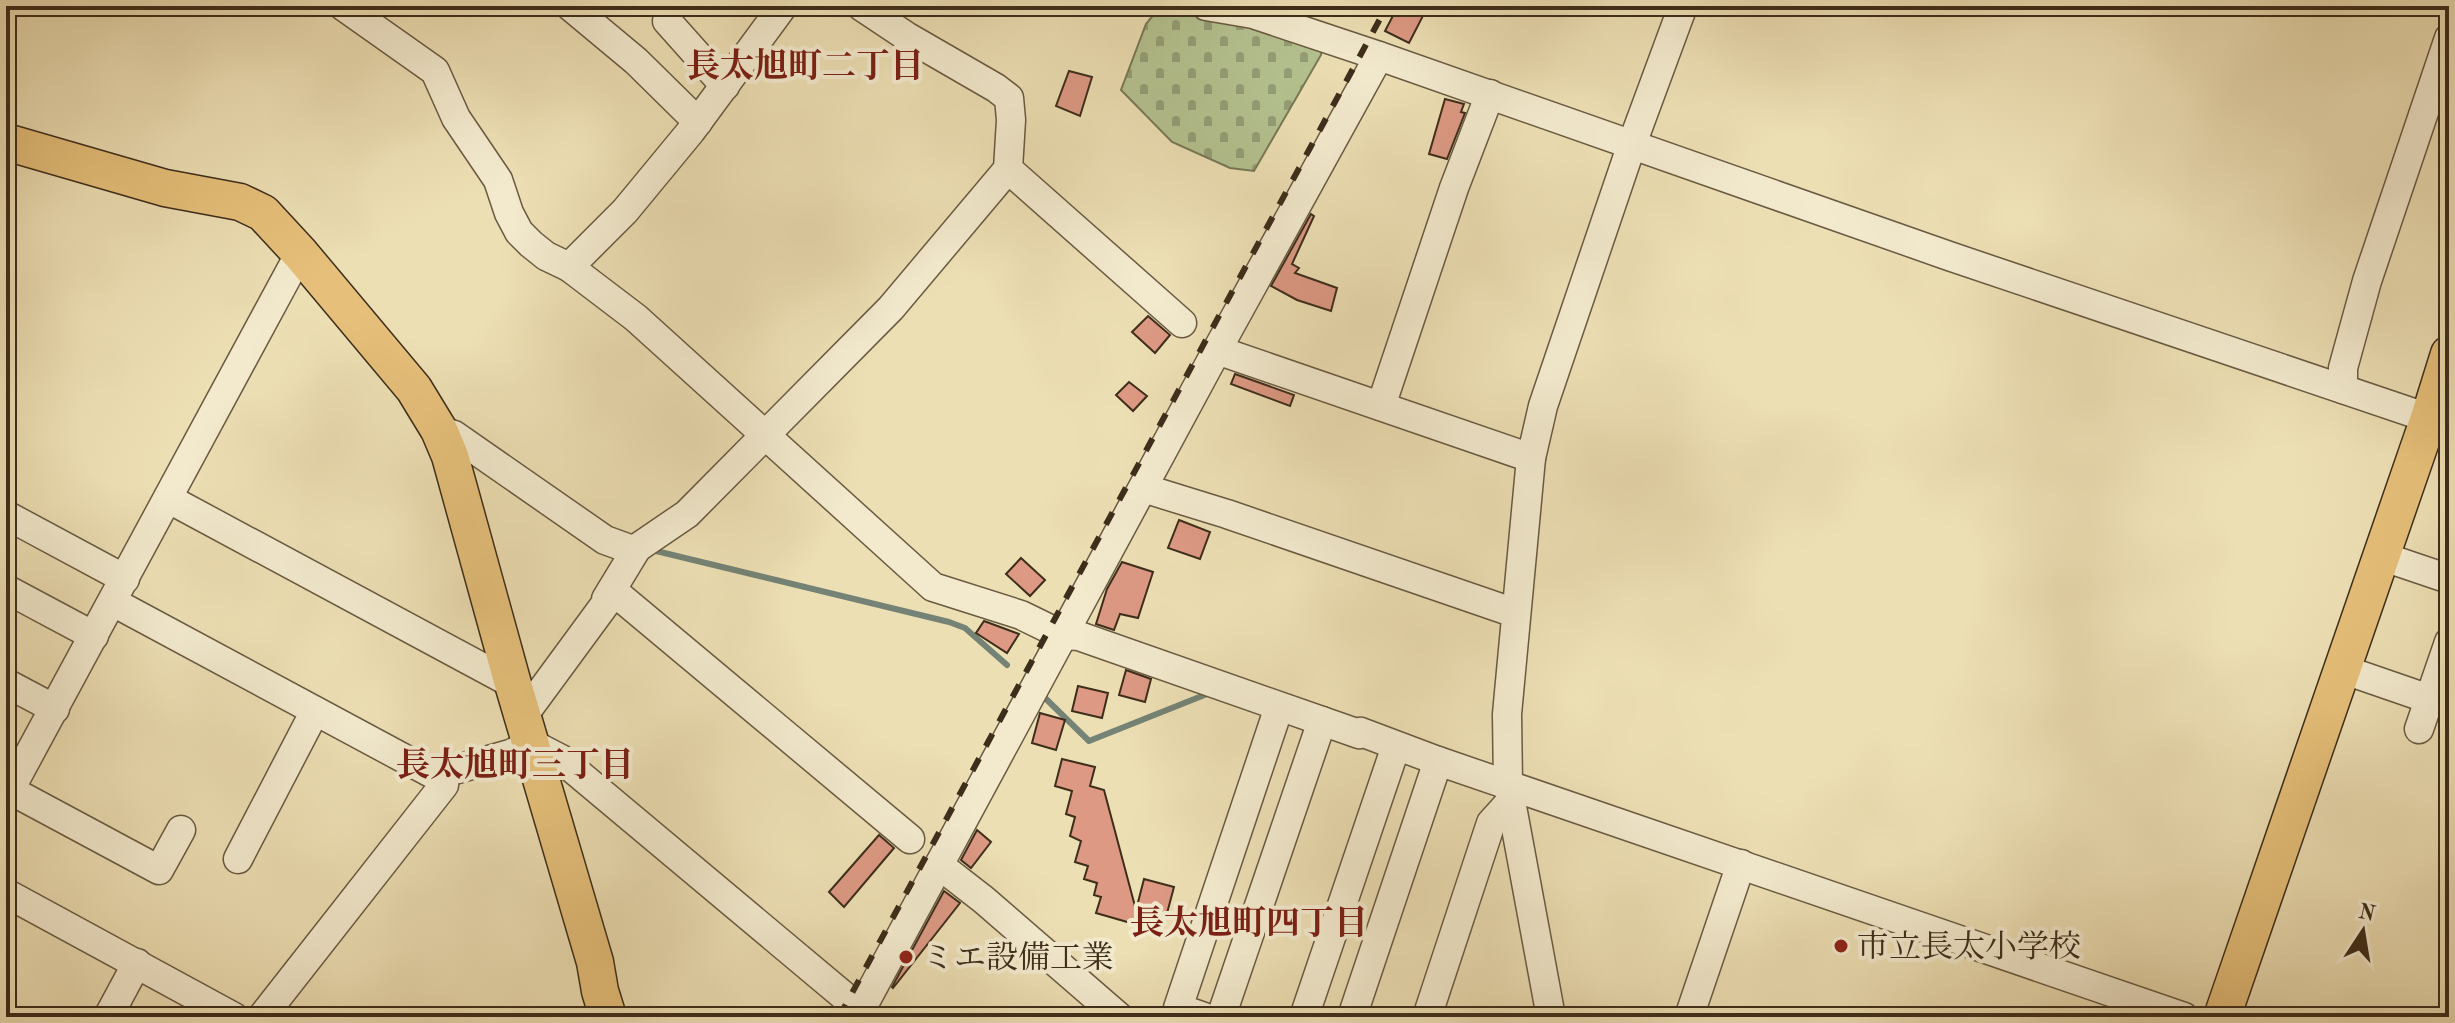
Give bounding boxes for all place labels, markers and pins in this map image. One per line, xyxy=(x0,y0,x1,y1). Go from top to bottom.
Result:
place label: 市立長太小学校 xyxy=(1857,930,2081,965)
marker: 市立長太小学校 xyxy=(1832,937,1850,955)
place label: ミエ設備工業 xyxy=(922,941,1114,976)
marker: ミエ設備工業 xyxy=(897,948,915,966)

